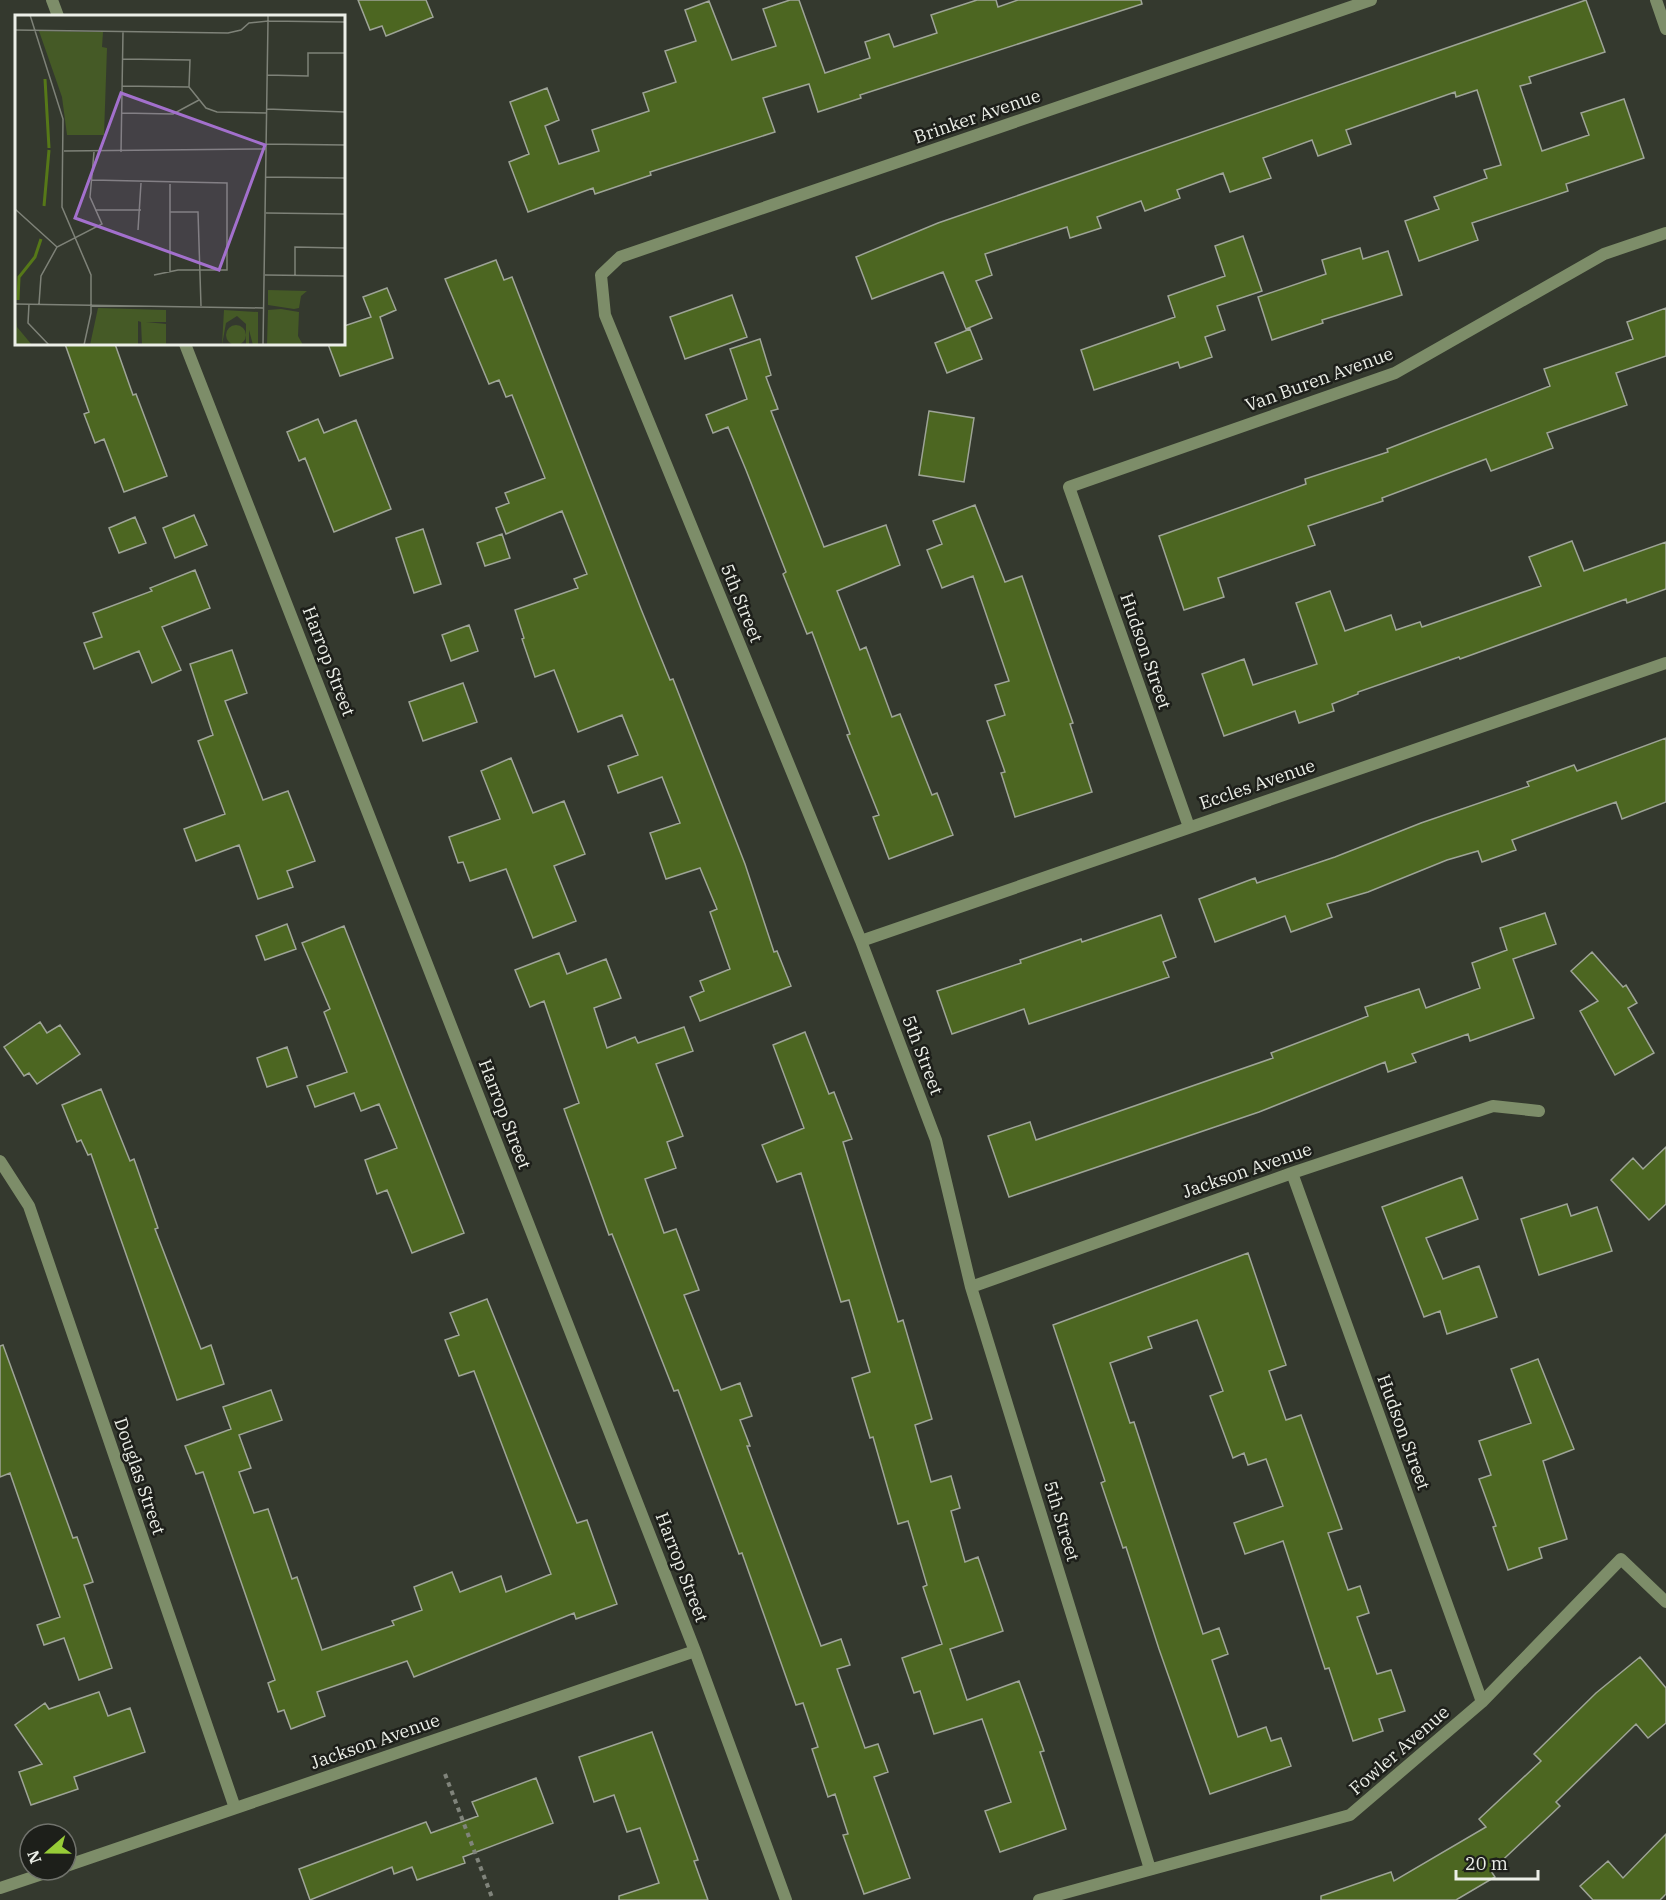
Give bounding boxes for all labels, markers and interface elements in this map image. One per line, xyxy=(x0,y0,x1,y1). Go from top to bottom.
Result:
inset map xyxy=(15,15,345,345)
street label: Brinker Avenue xyxy=(911,84,1043,148)
street label: Van Buren Avenue xyxy=(1242,342,1396,416)
street label: 5th Street xyxy=(716,560,768,646)
street label: Hudson Street xyxy=(1115,590,1177,712)
street label: Harrop Street xyxy=(298,603,360,719)
street label: Eccles Avenue xyxy=(1196,753,1318,815)
street label: 5th Street xyxy=(897,1012,949,1098)
street label: Harrop Street xyxy=(474,1056,536,1172)
street label: Jackson Avenue xyxy=(1179,1137,1315,1203)
street label: Hudson Street xyxy=(1372,1371,1436,1493)
street label: Douglas Street xyxy=(109,1414,171,1538)
street label: 5th Street xyxy=(1039,1478,1085,1564)
street label: Harrop Street xyxy=(651,1509,713,1625)
street label: Fowler Avenue xyxy=(1344,1700,1454,1800)
street label: Jackson Avenue xyxy=(307,1708,443,1774)
north arrow xyxy=(18,1822,78,1882)
scale bar xyxy=(1456,1843,1538,1881)
text: N xyxy=(22,1848,45,1866)
text: 20 m xyxy=(1465,1852,1508,1875)

